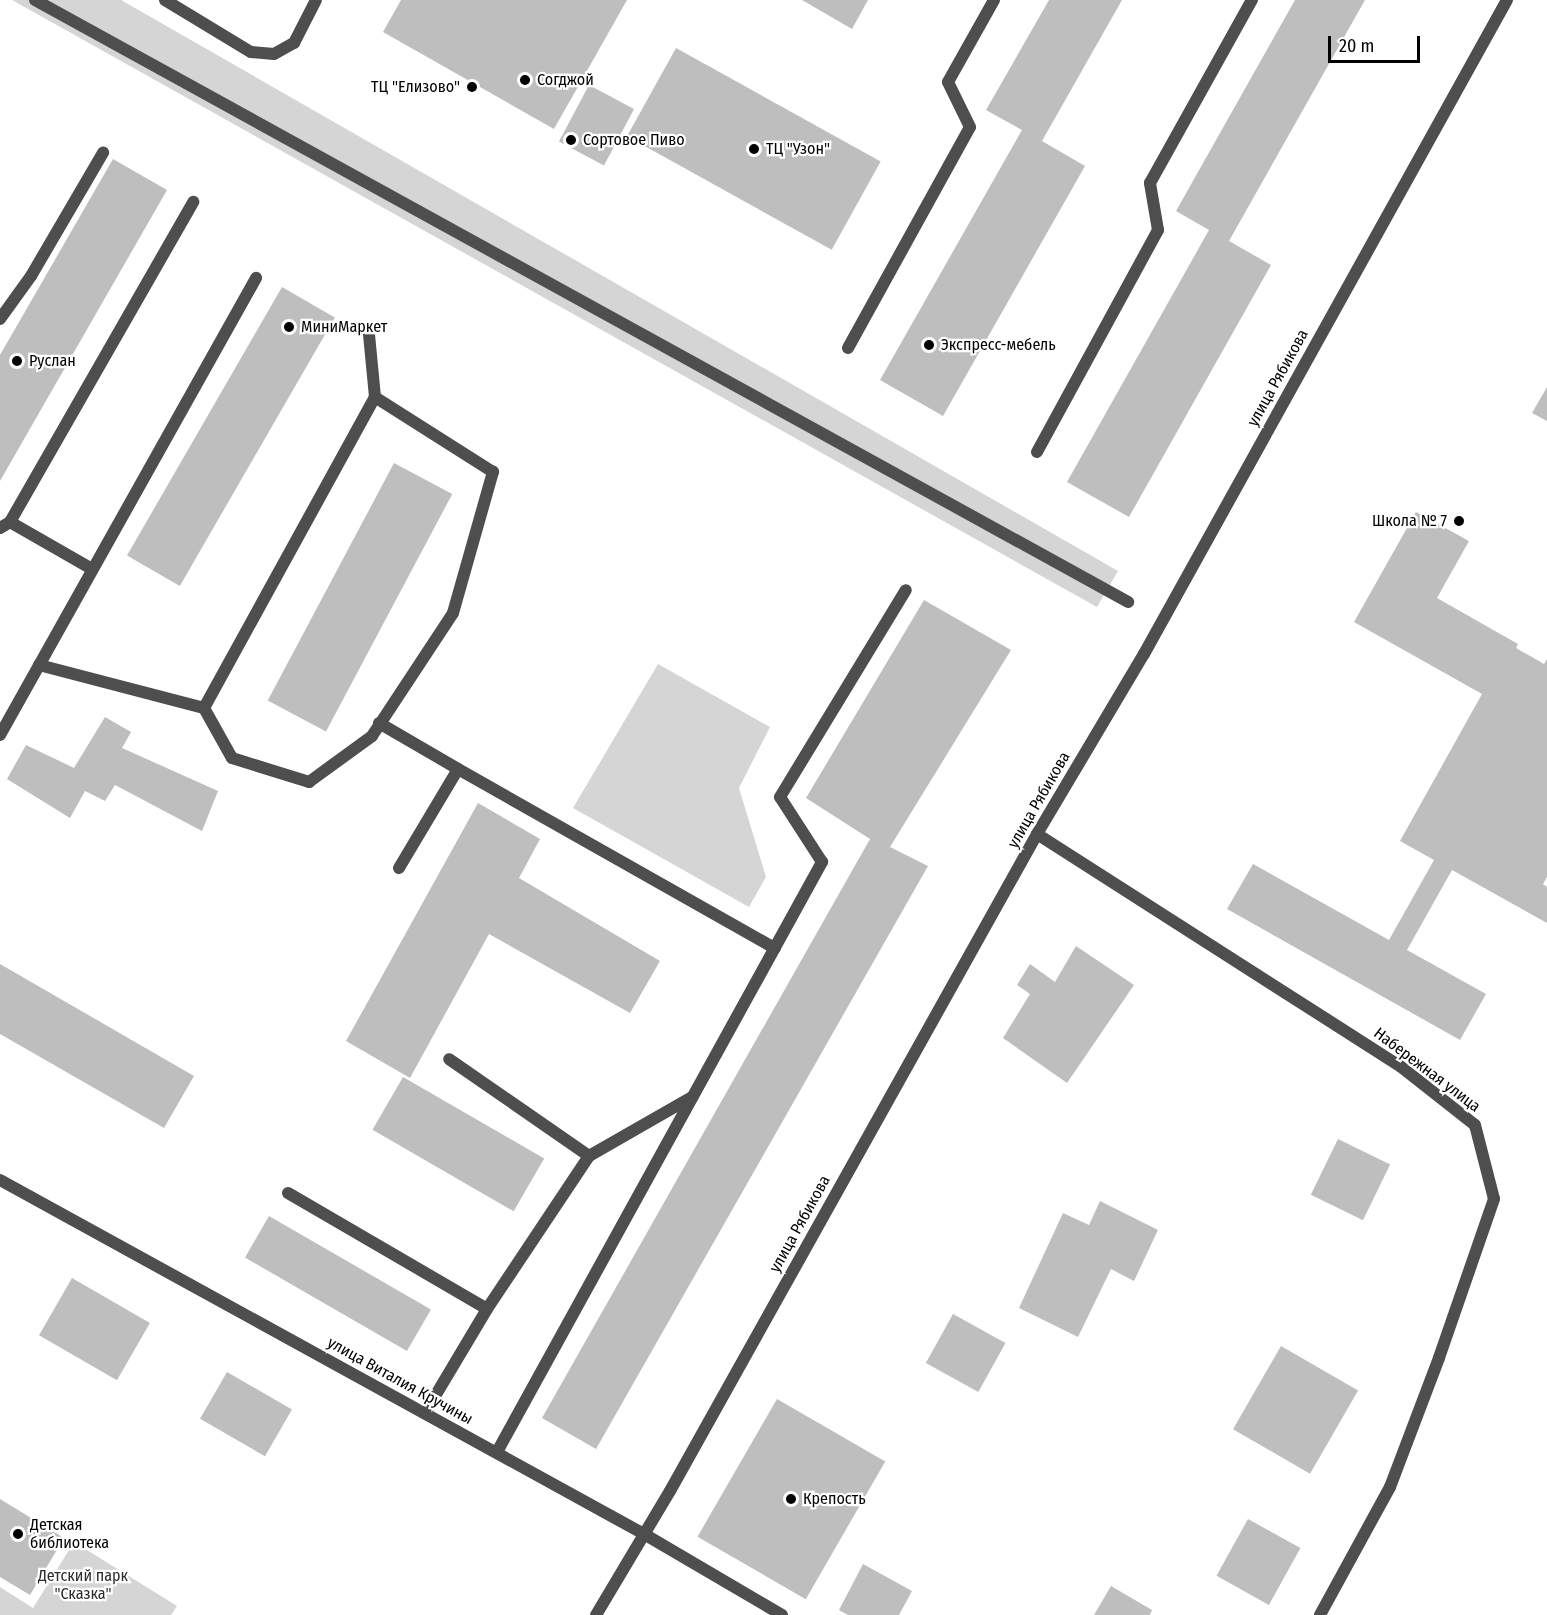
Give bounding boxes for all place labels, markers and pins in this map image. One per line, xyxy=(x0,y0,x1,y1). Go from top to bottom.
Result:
place label: Согджой xyxy=(537,70,594,90)
marker: Согджой xyxy=(518,73,532,87)
place label: ТЦ "Елизово" xyxy=(371,77,460,97)
marker: ТЦ "Елизово" xyxy=(465,80,479,94)
place label: Сортовое Пиво xyxy=(583,130,685,150)
marker: Сортовое Пиво xyxy=(564,133,578,147)
place label: ТЦ "Узон" xyxy=(766,139,830,159)
marker: ТЦ "Узон" xyxy=(747,142,761,156)
place label: МиниМаркет xyxy=(301,317,387,337)
marker: МиниМаркет xyxy=(282,320,296,334)
place label: Экспресс-мебель xyxy=(941,335,1056,355)
marker: Экспресс-мебель xyxy=(922,338,936,352)
place label: Руслан xyxy=(29,351,76,371)
marker: Руслан xyxy=(10,354,24,368)
place label: Школа № 7 xyxy=(1372,511,1447,531)
marker: Школа № 7 xyxy=(1452,514,1466,528)
place label: Крепость xyxy=(803,1489,866,1509)
marker: Крепость xyxy=(784,1492,798,1506)
place label: Детская библиотека xyxy=(30,1515,109,1553)
marker: Детская библиотека xyxy=(11,1527,25,1541)

